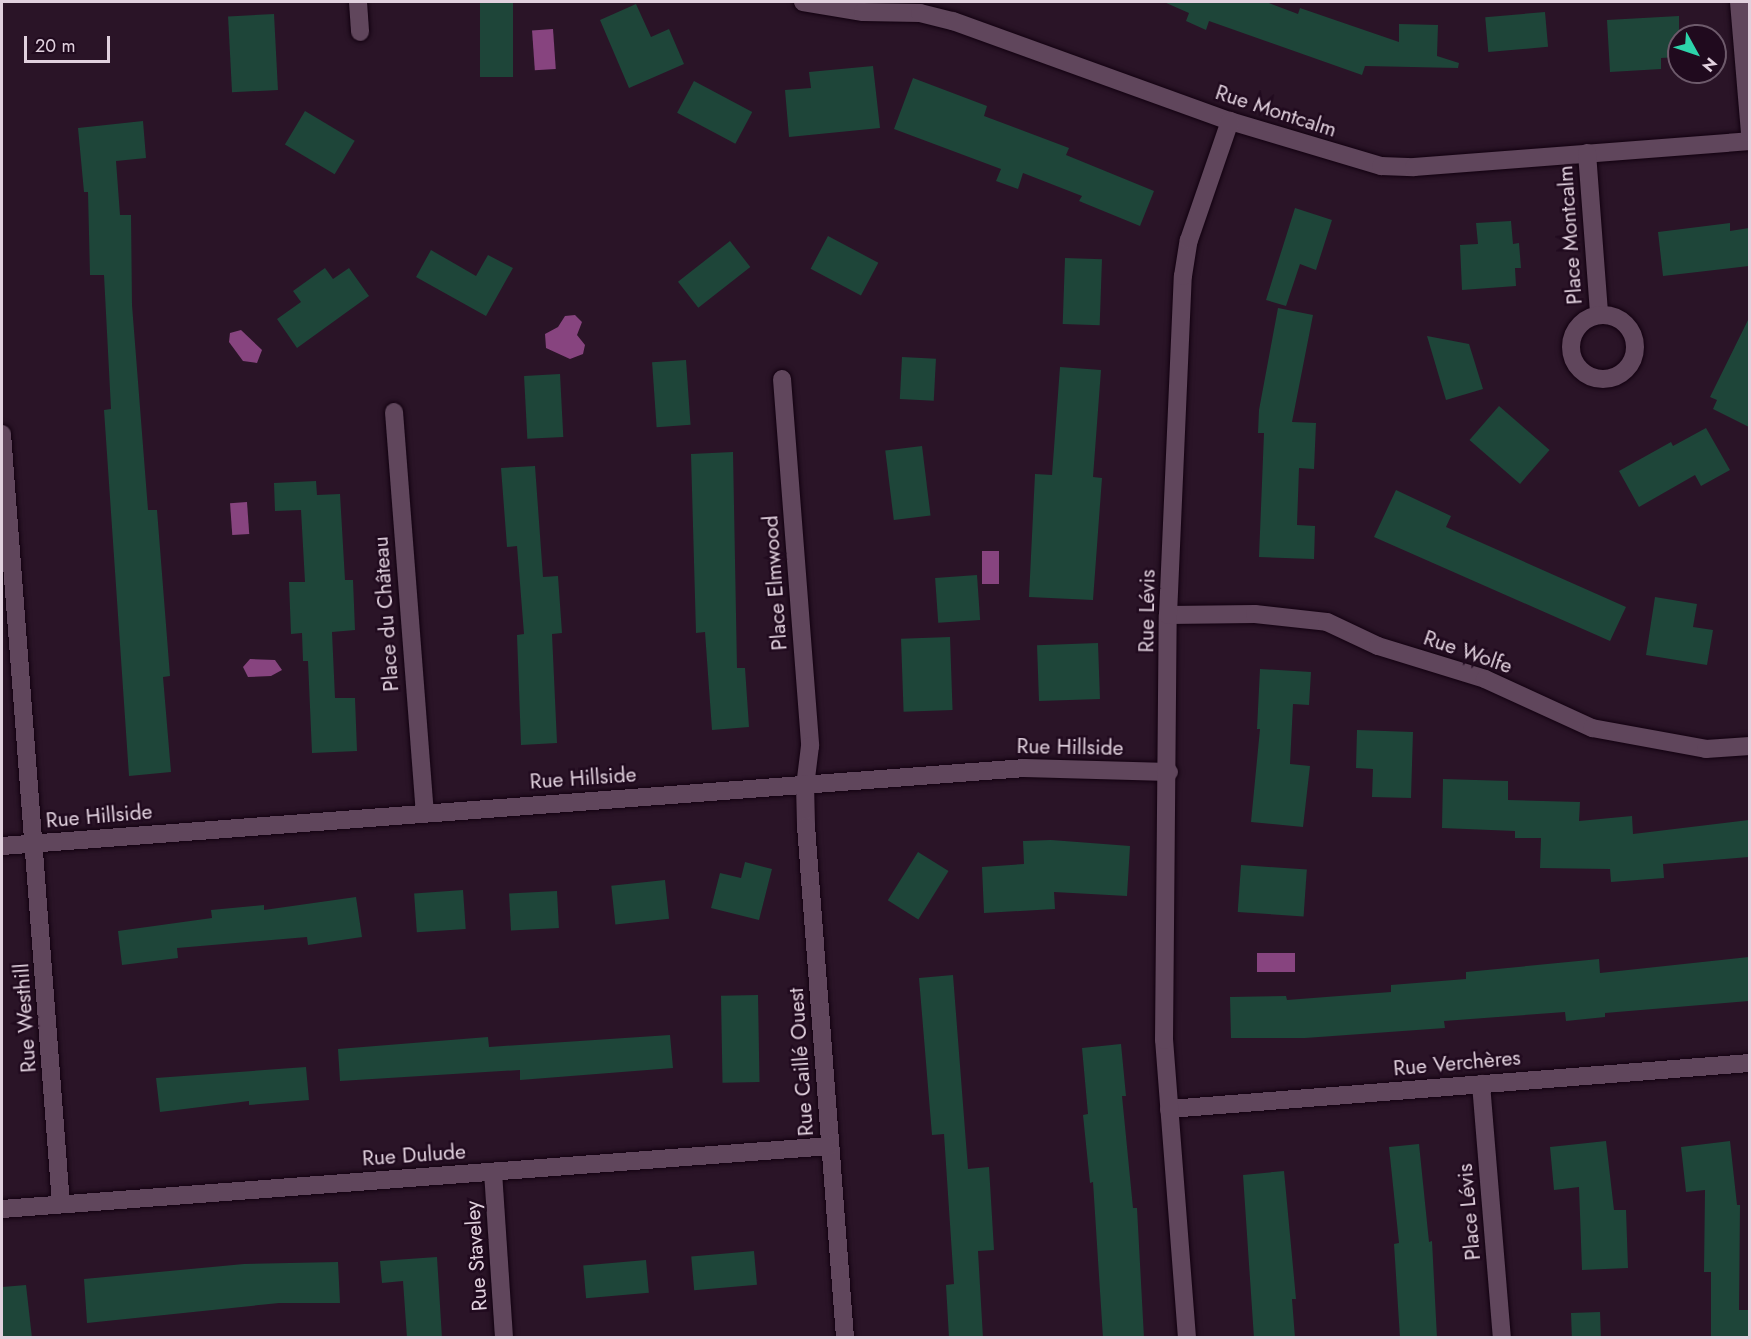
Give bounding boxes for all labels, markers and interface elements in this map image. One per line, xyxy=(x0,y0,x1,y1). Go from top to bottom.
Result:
scale bar xyxy=(27,24,112,62)
north arrow xyxy=(1667,24,1727,84)
text: 20 m xyxy=(35,33,75,59)
text: N xyxy=(1697,52,1723,77)
street label: Rue Montcalm xyxy=(1212,80,1340,142)
street label: Place Montcalm xyxy=(1553,165,1587,305)
street label: Place Elmwood xyxy=(758,515,792,651)
street label: Place du Château xyxy=(368,536,404,692)
street label: Rue Lévis xyxy=(1134,569,1160,653)
street label: Rue Wolfe xyxy=(1420,625,1516,679)
street label: Rue Hillside xyxy=(1016,733,1124,761)
street label: Rue Hillside xyxy=(529,762,637,794)
street label: Rue Hillside xyxy=(45,799,153,833)
street label: Rue Westhill xyxy=(9,963,41,1073)
street label: Rue Caillé Ouest xyxy=(783,987,819,1137)
street label: Rue Verchères xyxy=(1392,1045,1522,1081)
street label: Rue Dulude xyxy=(361,1139,467,1171)
street label: Place Lévis xyxy=(1452,1163,1486,1261)
street label: Rue Staveley xyxy=(460,1200,492,1312)

